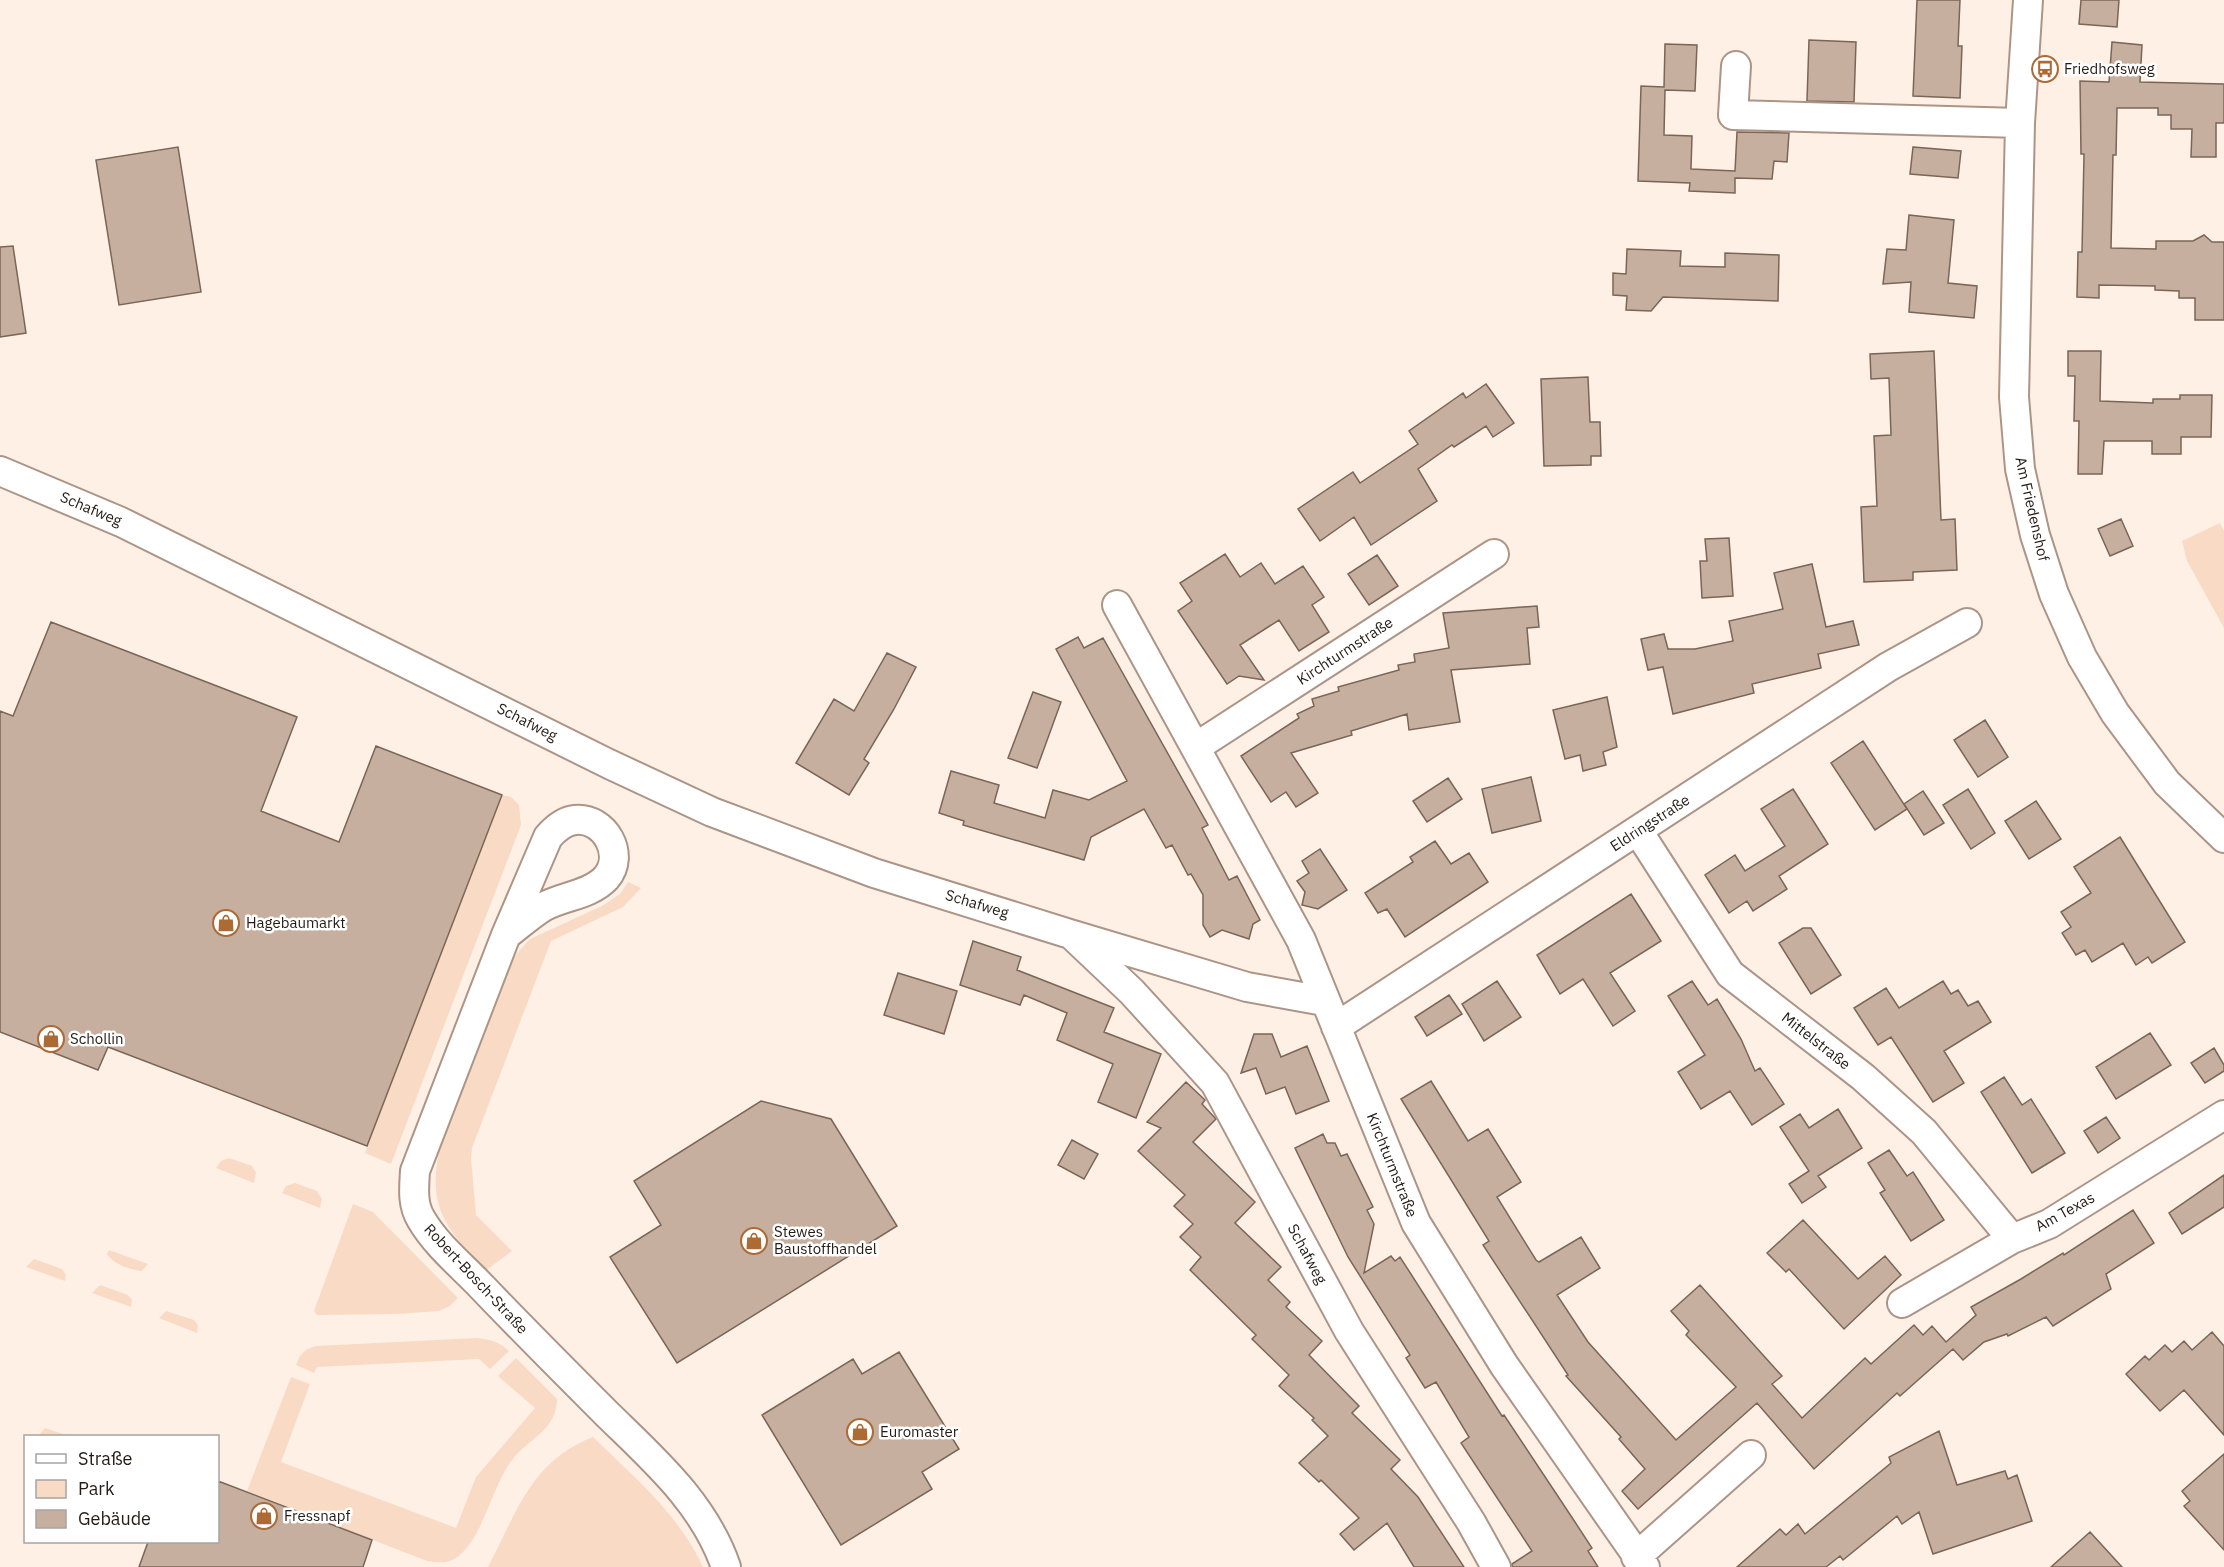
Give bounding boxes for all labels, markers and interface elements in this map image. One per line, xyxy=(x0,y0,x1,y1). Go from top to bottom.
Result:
bus stop icon: Friedhofsweg xyxy=(2030,54,2060,84)
place label: Friedhofsweg xyxy=(2064,59,2155,78)
street label: Am Friedenshof xyxy=(2011,455,2054,563)
street label: Schafweg xyxy=(57,487,125,530)
street label: Kirchturmstraße xyxy=(1293,612,1396,689)
street label: Schafweg xyxy=(494,698,561,745)
street label: Eldringstraße xyxy=(1606,790,1693,855)
street label: Schafweg xyxy=(943,885,1011,922)
shop icon: Hagebaumarkt xyxy=(211,908,241,938)
place label: Hagebaumarkt xyxy=(246,913,346,932)
street label: Mittelstraße xyxy=(1778,1008,1855,1073)
shop icon: Schollin xyxy=(36,1024,66,1054)
place label: Schollin xyxy=(70,1029,124,1048)
street label: Kirchturmstraße xyxy=(1363,1110,1422,1220)
street label: Am Texas xyxy=(2032,1188,2098,1236)
street label: Robert-Bosch-Straße xyxy=(420,1220,532,1338)
street label: Schafweg xyxy=(1284,1220,1331,1287)
place label: Stewes Baustoffhandel xyxy=(774,1222,877,1258)
shop icon: Stewes Baustoffhandel xyxy=(739,1226,769,1256)
shop icon: Euromaster xyxy=(845,1417,875,1447)
place label: Euromaster xyxy=(880,1422,959,1441)
legend xyxy=(24,1435,219,1543)
text: Straße xyxy=(78,1447,132,1470)
text: Park xyxy=(78,1477,115,1500)
shop icon: Fressnapf xyxy=(249,1501,279,1531)
place label: Fressnapf xyxy=(284,1506,350,1525)
text: Gebäude xyxy=(78,1507,151,1530)

